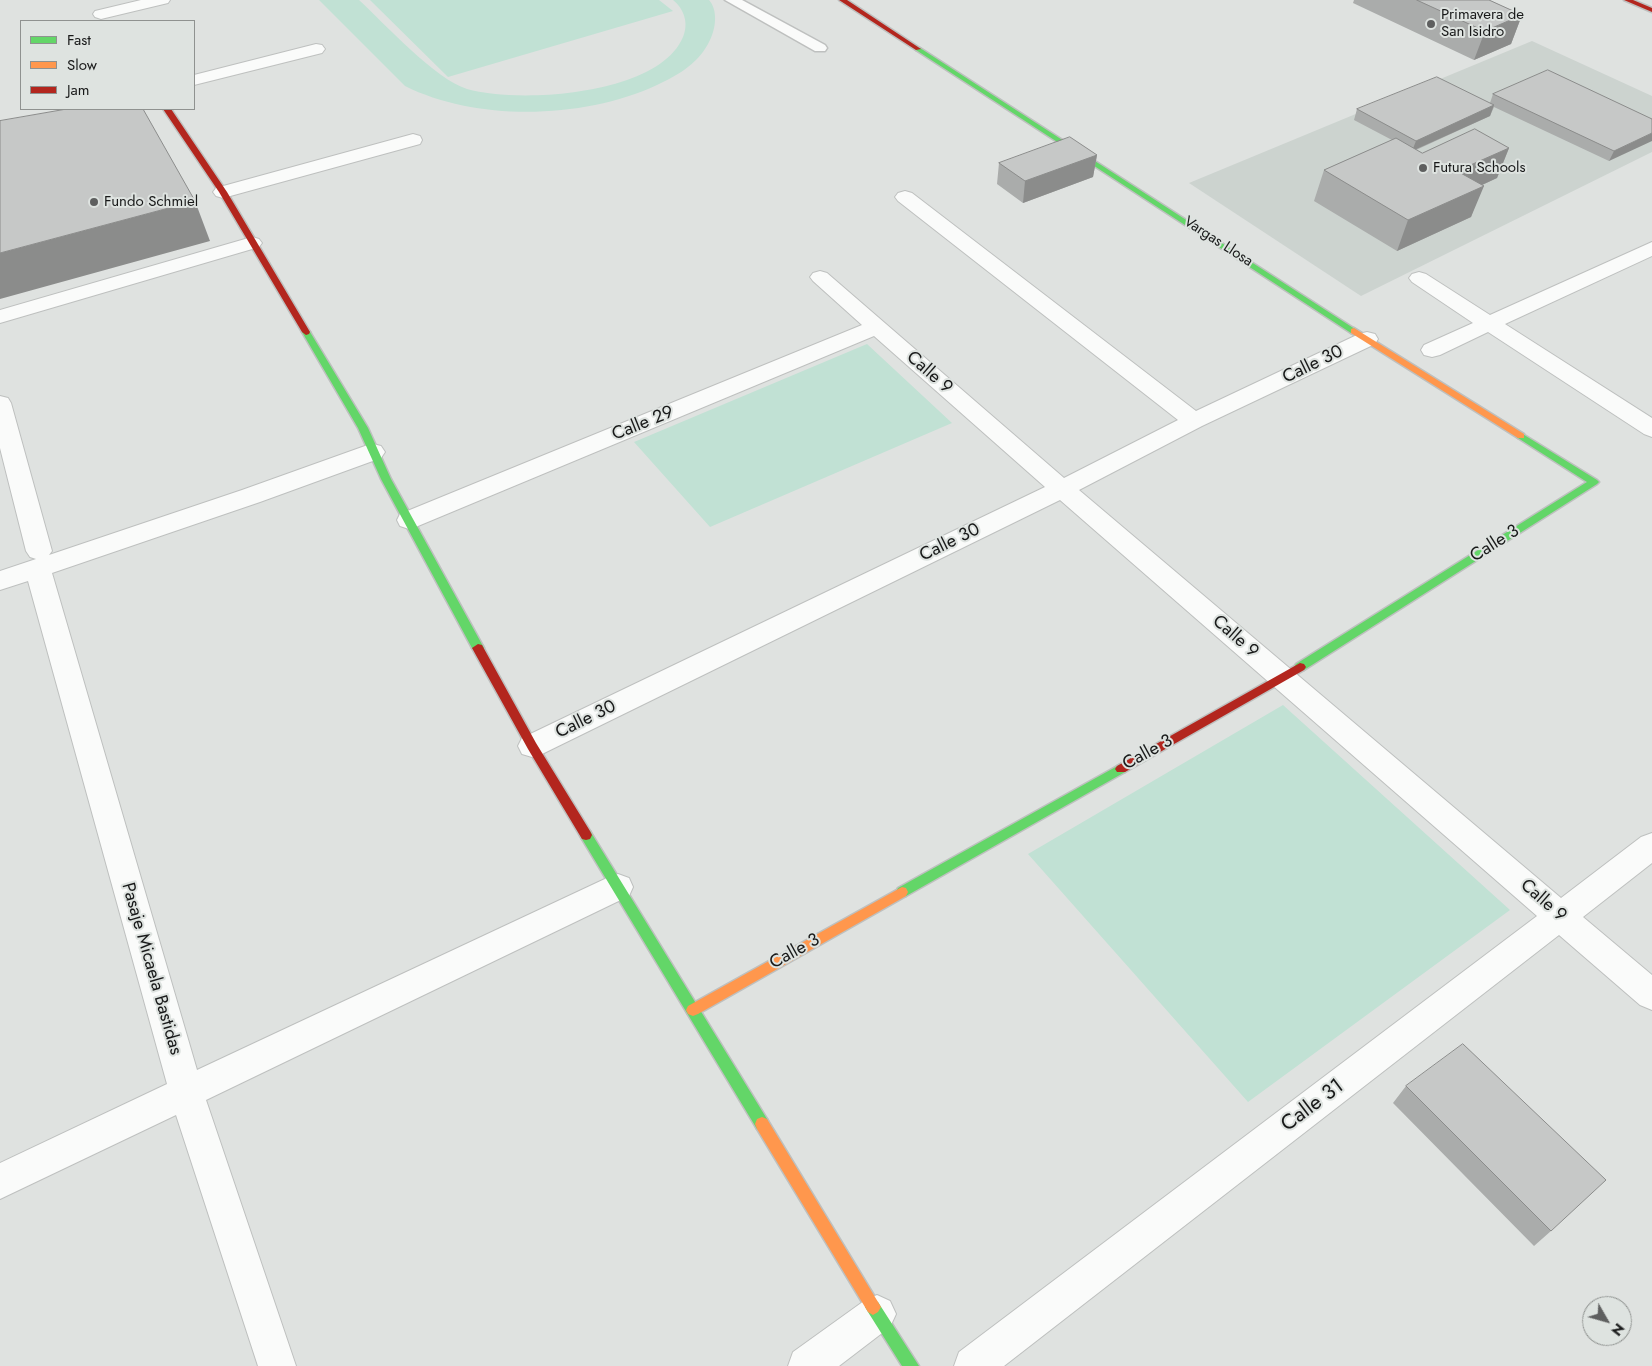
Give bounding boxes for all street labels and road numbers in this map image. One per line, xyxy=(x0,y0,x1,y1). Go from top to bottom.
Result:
street label: Vargas Llosa xyxy=(1180,213,1256,271)
street label: Calle 30 xyxy=(1279,341,1347,389)
street label: Calle 9 xyxy=(901,347,957,399)
street label: Calle 29 xyxy=(609,402,677,446)
street label: Calle 30 xyxy=(916,519,984,567)
street label: Calle 3 xyxy=(1466,521,1524,567)
street label: Calle 9 xyxy=(1207,611,1263,663)
street label: Calle 30 xyxy=(552,696,620,744)
street label: Calle 3 xyxy=(1119,731,1177,775)
street label: Calle 9 xyxy=(1515,875,1571,927)
street label: Pasaje Micaela Bastidas xyxy=(116,880,186,1058)
street label: Calle 3 xyxy=(766,930,824,974)
street label: Calle 31 xyxy=(1277,1074,1349,1138)

